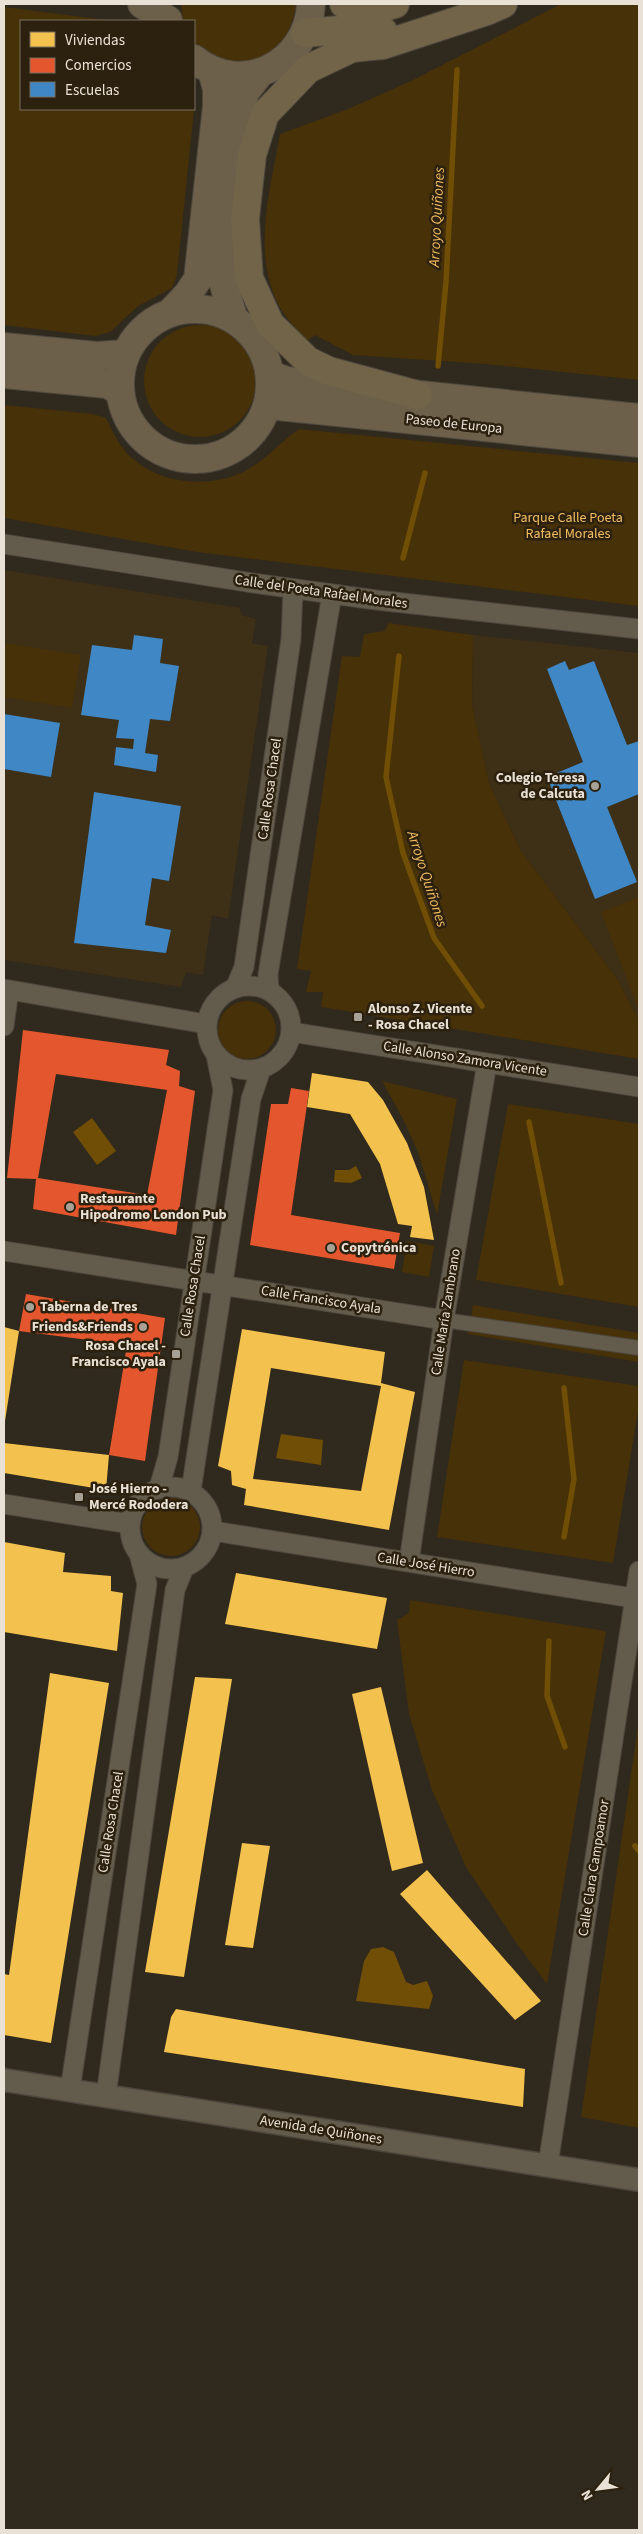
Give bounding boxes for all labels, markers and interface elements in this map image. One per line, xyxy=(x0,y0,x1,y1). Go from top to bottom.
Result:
legend xyxy=(20,20,195,110)
text: Viviendas xyxy=(65,30,125,51)
text: Comercios xyxy=(65,55,132,76)
text: Escuelas xyxy=(65,80,119,101)
water label: Arroyo Quiñones xyxy=(424,166,450,269)
street label: Paseo de Europa xyxy=(405,409,503,439)
park label: Parque Calle Poeta Rafael Morales xyxy=(513,508,623,544)
street label: Calle del Poeta Rafael Morales xyxy=(233,570,409,614)
street label: Calle Rosa Chacel xyxy=(253,737,287,841)
place label: Colegio Teresa de Calcuta xyxy=(496,768,585,804)
marker: Colegio Teresa de Calcuta xyxy=(589,780,601,792)
water label: Arroyo Quiñones xyxy=(401,827,452,930)
place label: Alonso Z. Vicente - Rosa Chacel xyxy=(367,999,473,1035)
marker: Alonso Z. Vicente - Rosa Chacel xyxy=(352,1011,364,1023)
street label: Calle Alonso Zamora Vicente xyxy=(382,1036,548,1082)
place label: Restaurante Hipodromo London Pub xyxy=(80,1189,227,1225)
marker: Restaurante Hipodromo London Pub xyxy=(64,1201,76,1213)
street label: Calle Rosa Chacel xyxy=(175,1233,211,1338)
place label: Copytrónica xyxy=(341,1238,416,1258)
marker: Copytrónica xyxy=(325,1242,337,1254)
street label: Calle María Zambrano xyxy=(426,1247,466,1377)
street label: Calle Francisco Ayala xyxy=(259,1281,383,1319)
place label: Taberna de Tres xyxy=(40,1297,137,1317)
marker: Taberna de Tres xyxy=(24,1301,36,1313)
place label: Friends&Friends xyxy=(32,1317,133,1337)
marker: Friends&Friends xyxy=(137,1321,149,1333)
place label: Rosa Chacel - Francisco Ayala xyxy=(71,1336,166,1372)
marker: Rosa Chacel - Francisco Ayala xyxy=(170,1348,182,1360)
place label: José Hierro - Mercé Rododera xyxy=(89,1479,188,1515)
marker: José Hierro - Mercé Rododera xyxy=(73,1491,85,1503)
street label: Calle José Hierro xyxy=(376,1547,476,1583)
street label: Calle Rosa Chacel xyxy=(93,1769,129,1874)
street label: Calle Clara Campoamor xyxy=(573,1798,615,1938)
street label: Avenida de Quiñones xyxy=(259,2110,384,2150)
north arrow xyxy=(573,2464,623,2514)
text: N xyxy=(577,2486,599,2504)

